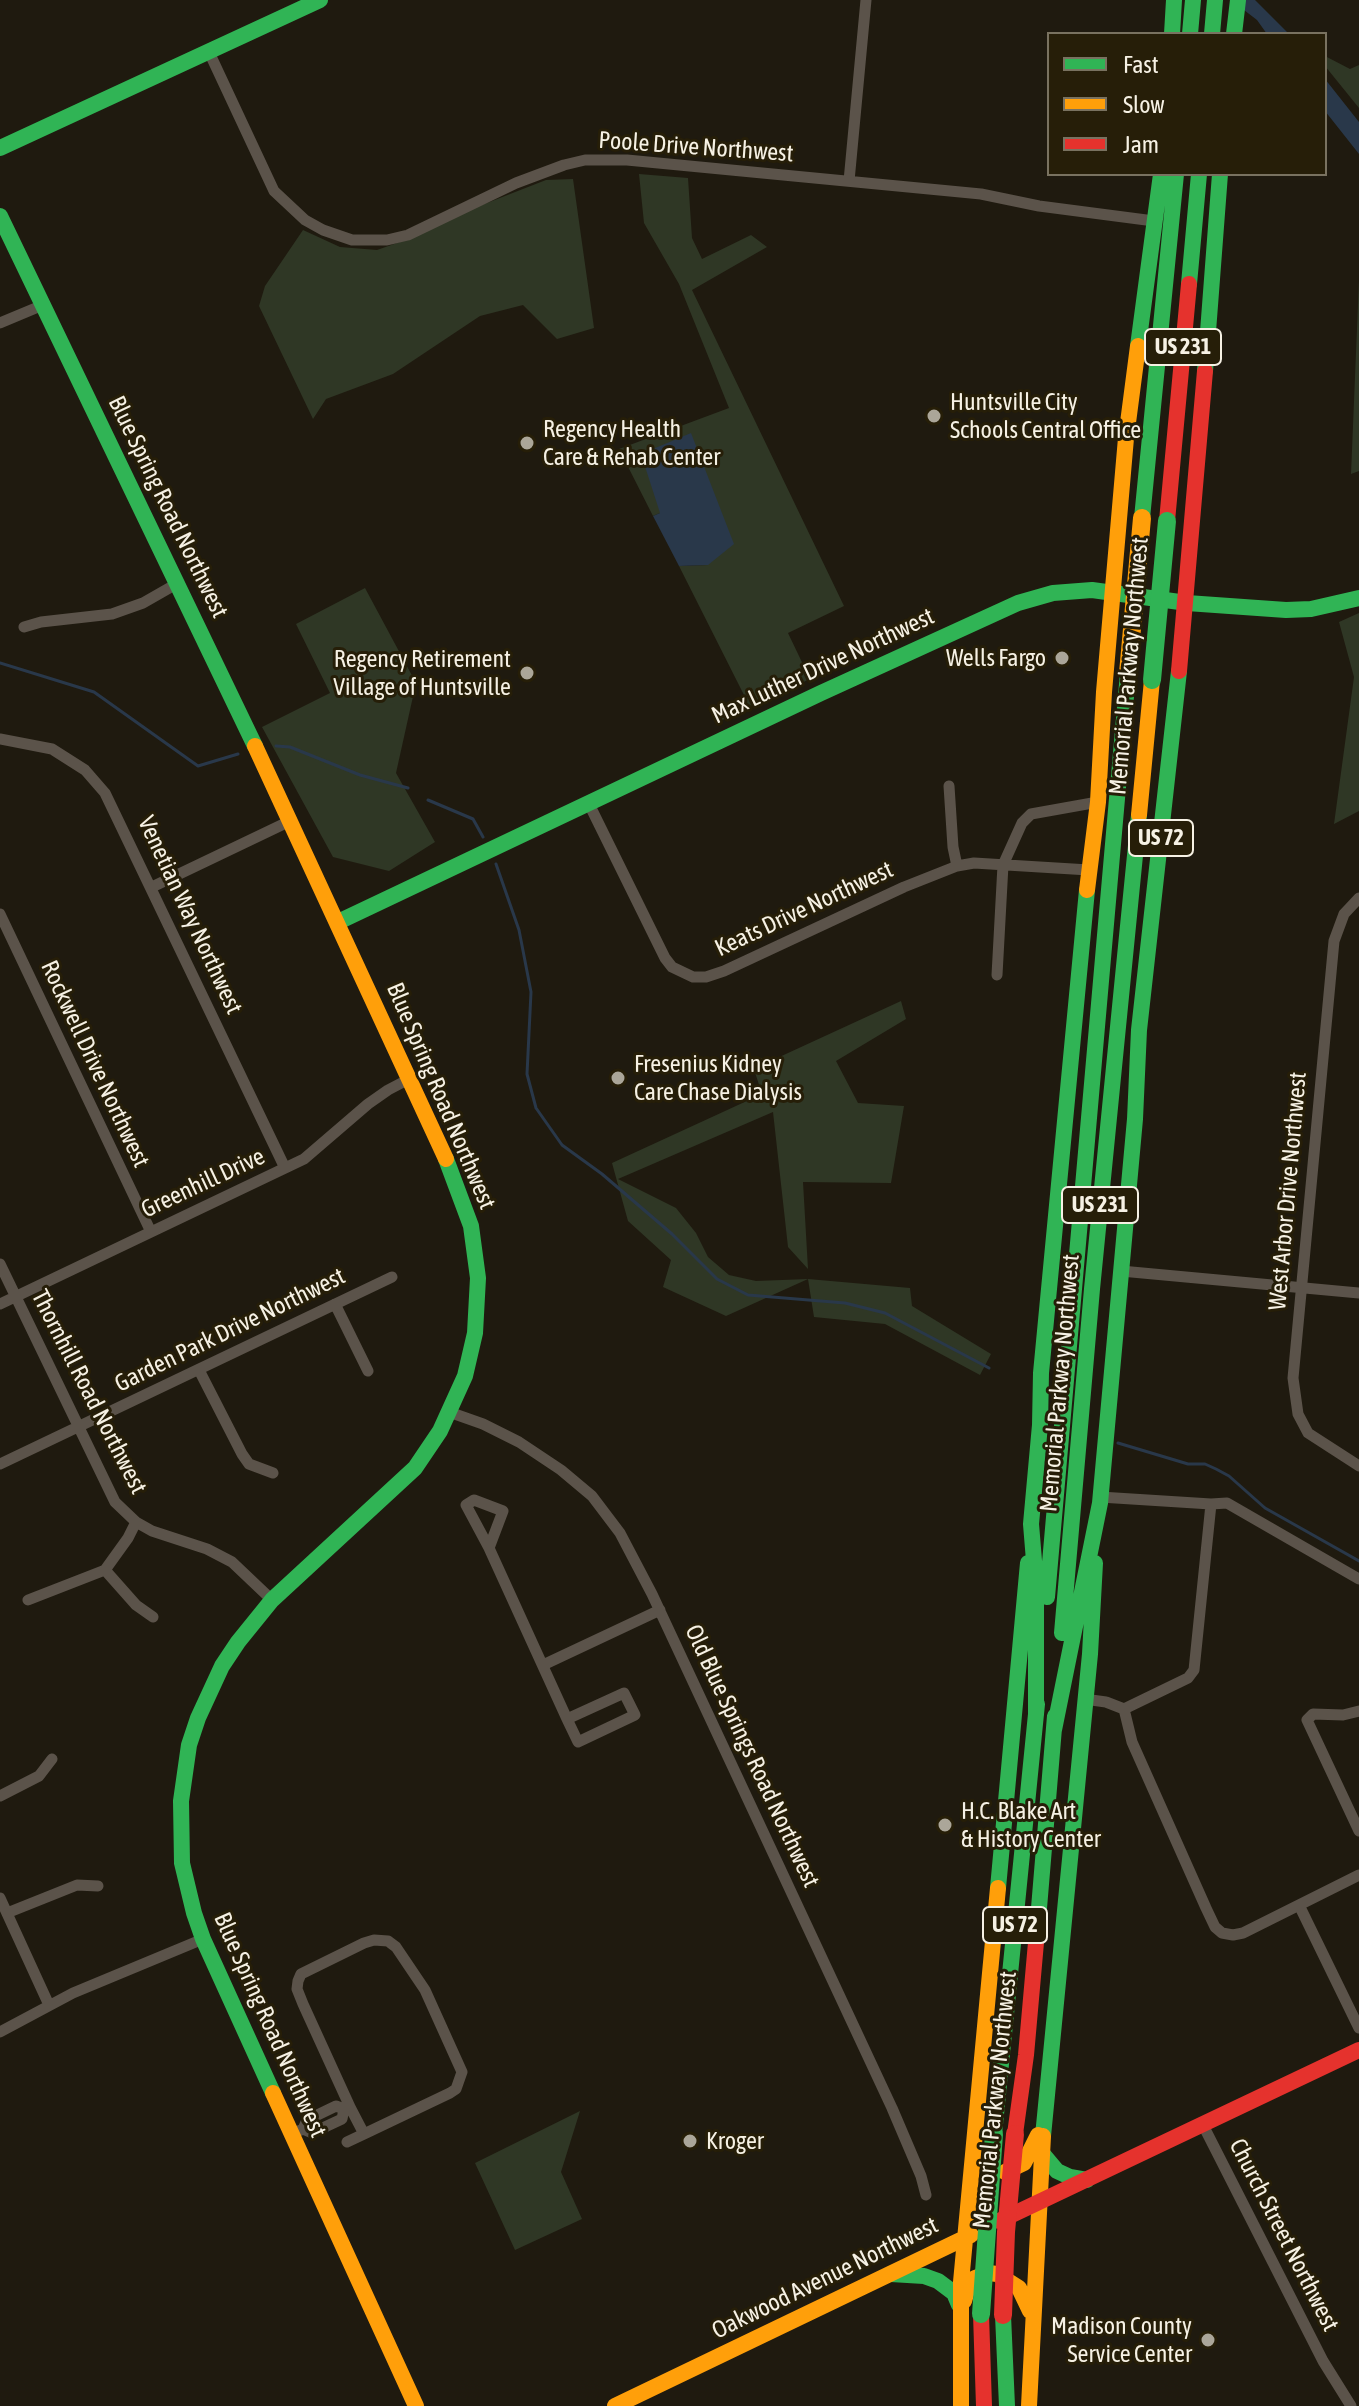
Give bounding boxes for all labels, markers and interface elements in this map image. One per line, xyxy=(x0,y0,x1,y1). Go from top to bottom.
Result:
legend xyxy=(1047,32,1327,176)
text: Fast xyxy=(1123,51,1159,78)
text: Slow xyxy=(1123,91,1165,118)
street label: Poole Drive Northwest xyxy=(598,126,794,168)
text: Jam xyxy=(1123,131,1159,158)
road number: US 231 xyxy=(1145,329,1221,365)
place label: Huntsville City Schools Central Office xyxy=(950,388,1141,444)
street label: Blue Spring Road Northwest xyxy=(102,391,234,623)
marker: Huntsville City Schools Central Office xyxy=(925,407,943,425)
place label: Regency Health Care & Rehab Center xyxy=(543,415,720,471)
marker: Regency Health Care & Rehab Center xyxy=(518,434,536,452)
street label: Memorial Parkway Northwest xyxy=(1103,536,1155,796)
street label: Max Luther Drive Northwest xyxy=(707,602,939,730)
place label: Wells Fargo xyxy=(946,644,1046,672)
place label: Regency Retirement Village of Huntsville xyxy=(333,645,511,701)
marker: Wells Fargo xyxy=(1053,649,1071,667)
marker: Regency Retirement Village of Huntsville xyxy=(518,664,536,682)
street label: Venetian Way Northwest xyxy=(131,811,249,1019)
road number: US 72 xyxy=(1129,820,1193,856)
street label: Keats Drive Northwest xyxy=(710,855,898,963)
street label: Rockwell Drive Northwest xyxy=(34,956,156,1172)
street label: Blue Spring Road Northwest xyxy=(380,978,502,1214)
place label: Fresenius Kidney Care Chase Dialysis xyxy=(634,1050,802,1106)
marker: Fresenius Kidney Care Chase Dialysis xyxy=(609,1069,627,1087)
street label: West Arbor Drive Northwest xyxy=(1263,1071,1313,1311)
street label: Greenhill Drive xyxy=(137,1142,269,1224)
road number: US 231 xyxy=(1062,1187,1138,1223)
street label: Memorial Parkway Northwest xyxy=(1034,1253,1086,1513)
street label: Garden Park Drive Northwest xyxy=(110,1262,350,1398)
street label: Thornhill Road Northwest xyxy=(25,1285,153,1499)
street label: Old Blue Springs Road Northwest xyxy=(678,1620,826,1892)
place label: H.C. Blake Art & History Center xyxy=(961,1797,1101,1853)
marker: H.C. Blake Art & History Center xyxy=(936,1816,954,1834)
road number: US 72 xyxy=(983,1907,1047,1943)
street label: Blue Spring Road Northwest xyxy=(207,1908,333,2142)
street label: Memorial Parkway Northwest xyxy=(967,1970,1023,2230)
place label: Kroger xyxy=(706,2127,764,2155)
marker: Kroger xyxy=(681,2132,699,2150)
street label: Church Street Northwest xyxy=(1223,2134,1345,2336)
street label: Oakwood Avenue Northwest xyxy=(707,2211,943,2345)
place label: Madison County Service Center xyxy=(1051,2312,1192,2368)
marker: Madison County Service Center xyxy=(1199,2331,1217,2349)

